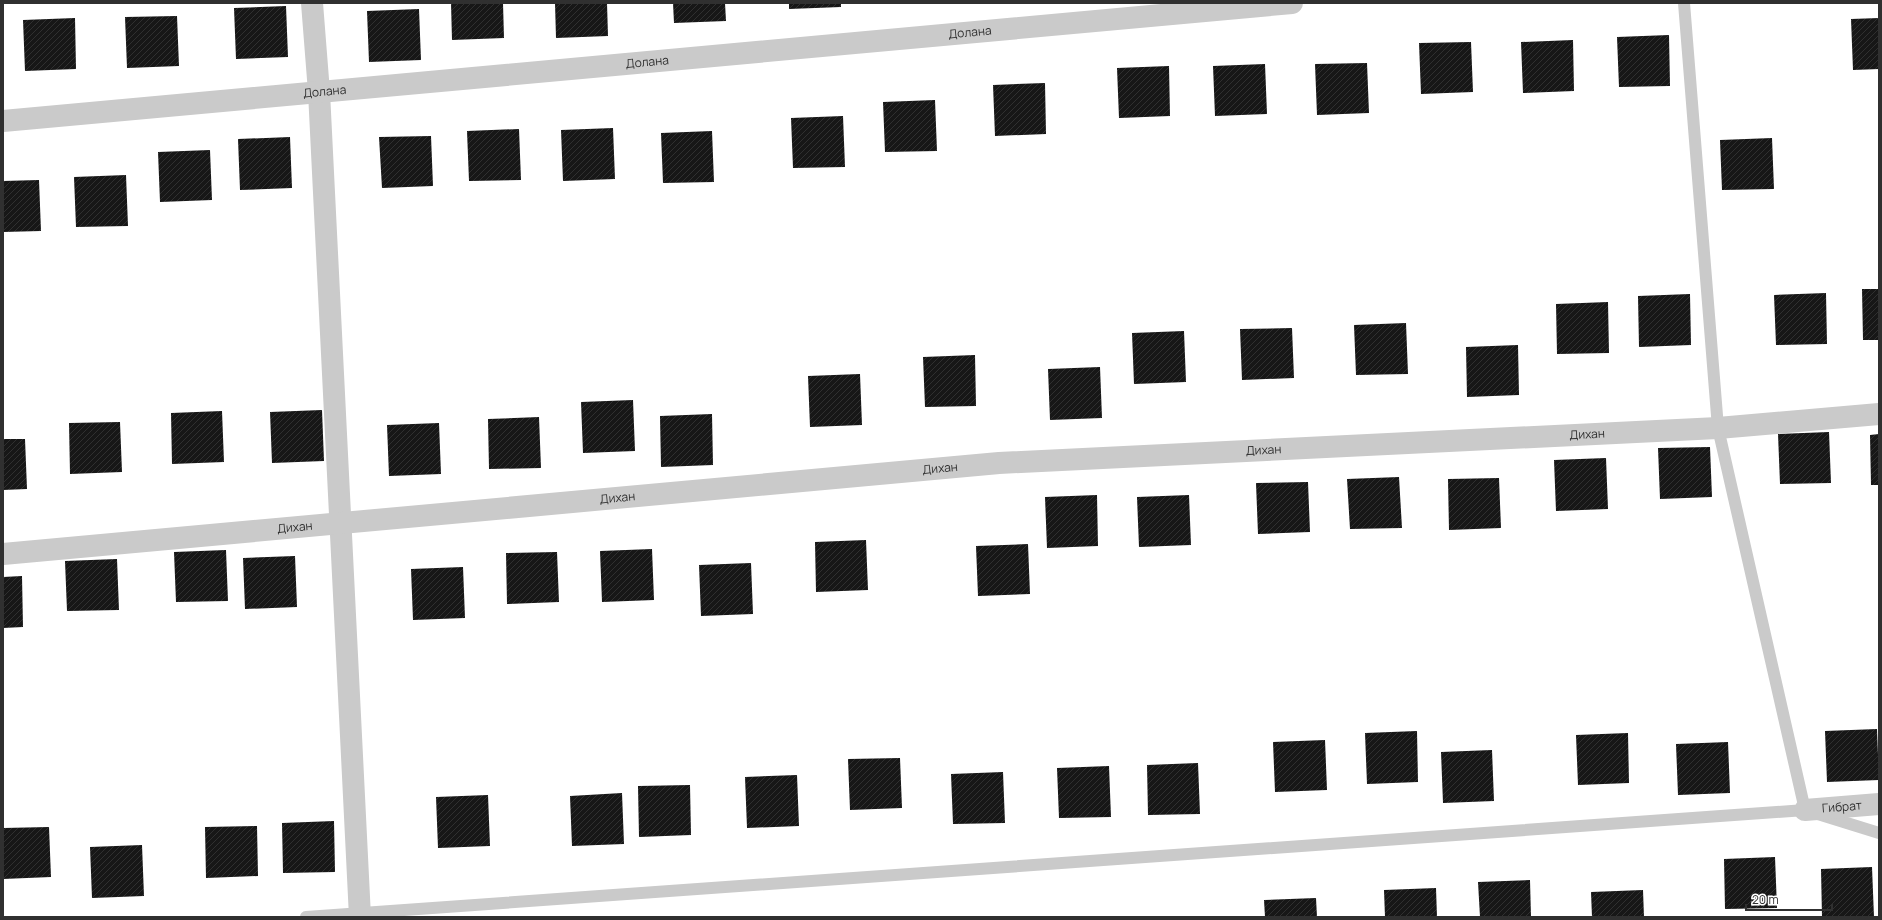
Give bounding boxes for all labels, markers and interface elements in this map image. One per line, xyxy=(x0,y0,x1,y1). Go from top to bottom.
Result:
street label: Долана xyxy=(948,22,992,42)
street label: Долана xyxy=(625,51,670,72)
street label: Долана xyxy=(302,81,347,101)
street label: Дихан xyxy=(1569,425,1605,443)
street label: Дихан xyxy=(1245,440,1282,459)
street label: Дихан xyxy=(922,458,959,478)
street label: Дихан xyxy=(599,487,636,507)
street label: Дихан xyxy=(276,517,313,537)
street label: Гибрат xyxy=(1821,796,1862,817)
scale bar xyxy=(1746,886,1832,912)
text: 20 m xyxy=(1752,891,1779,908)

